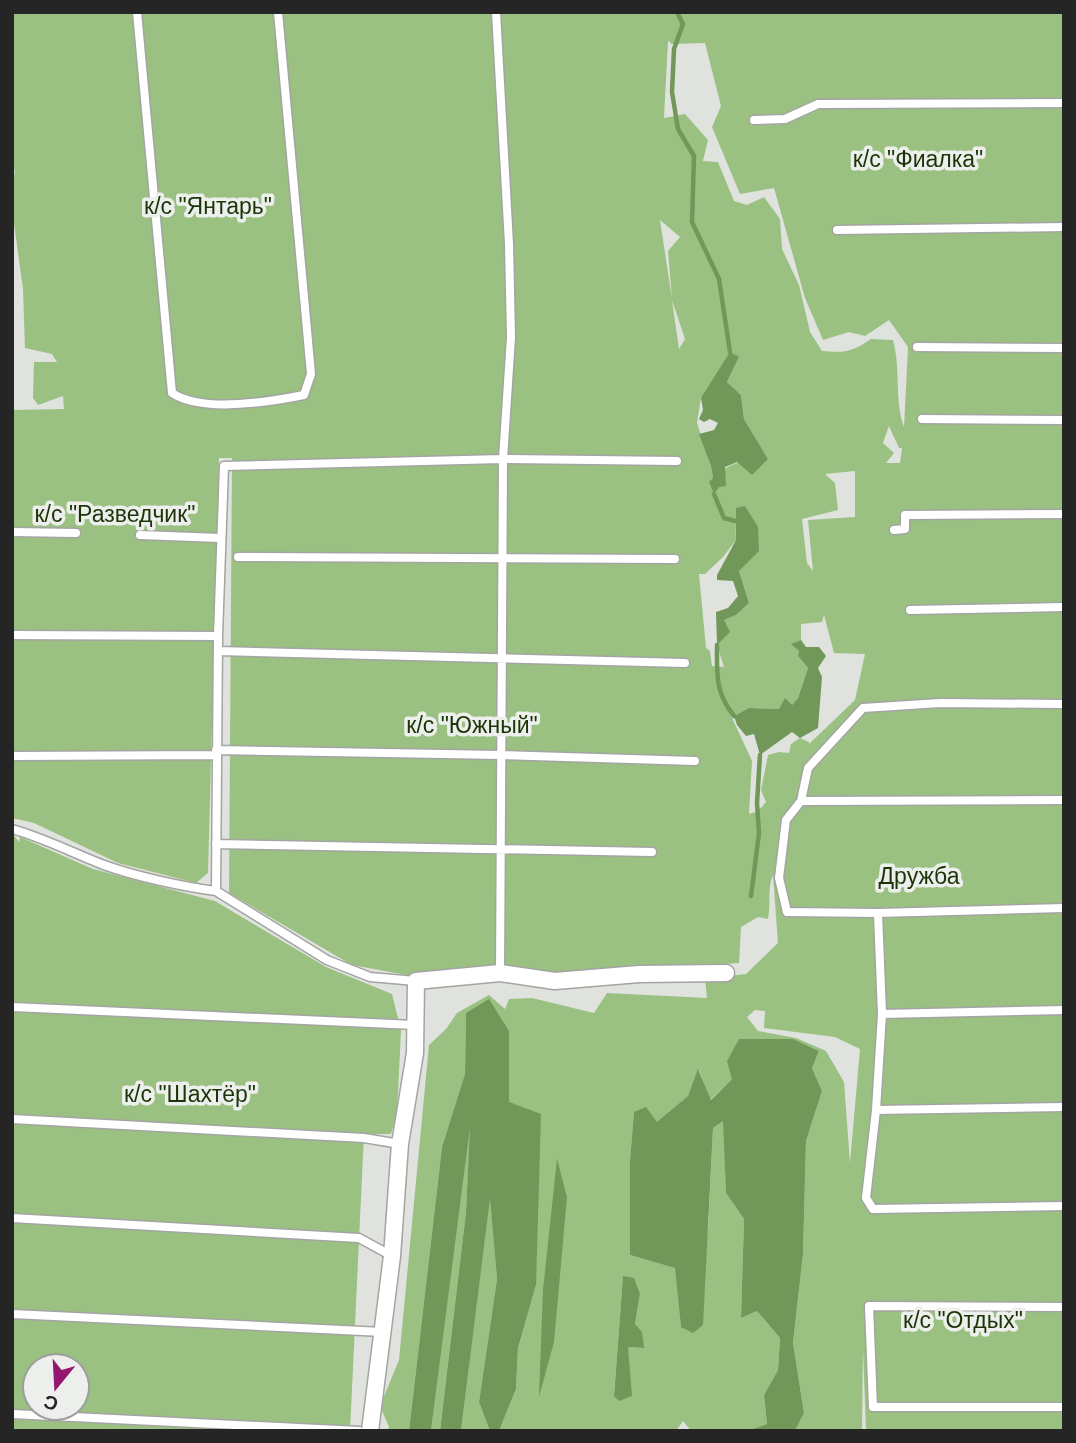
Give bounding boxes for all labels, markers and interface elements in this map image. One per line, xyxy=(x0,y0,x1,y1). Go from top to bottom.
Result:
park label: к/с "Фиалка" xyxy=(853,146,983,172)
park label: к/с "Янтарь" xyxy=(144,193,272,219)
park label: к/с "Разведчик" xyxy=(35,501,195,527)
park label: к/с "Южный" xyxy=(406,712,538,738)
park label: Дружба xyxy=(879,863,960,889)
park label: к/с "Шахтёр" xyxy=(124,1081,256,1107)
park label: к/с "Отдых" xyxy=(903,1307,1023,1333)
north arrow xyxy=(21,1352,91,1422)
text: С xyxy=(41,1391,61,1415)

